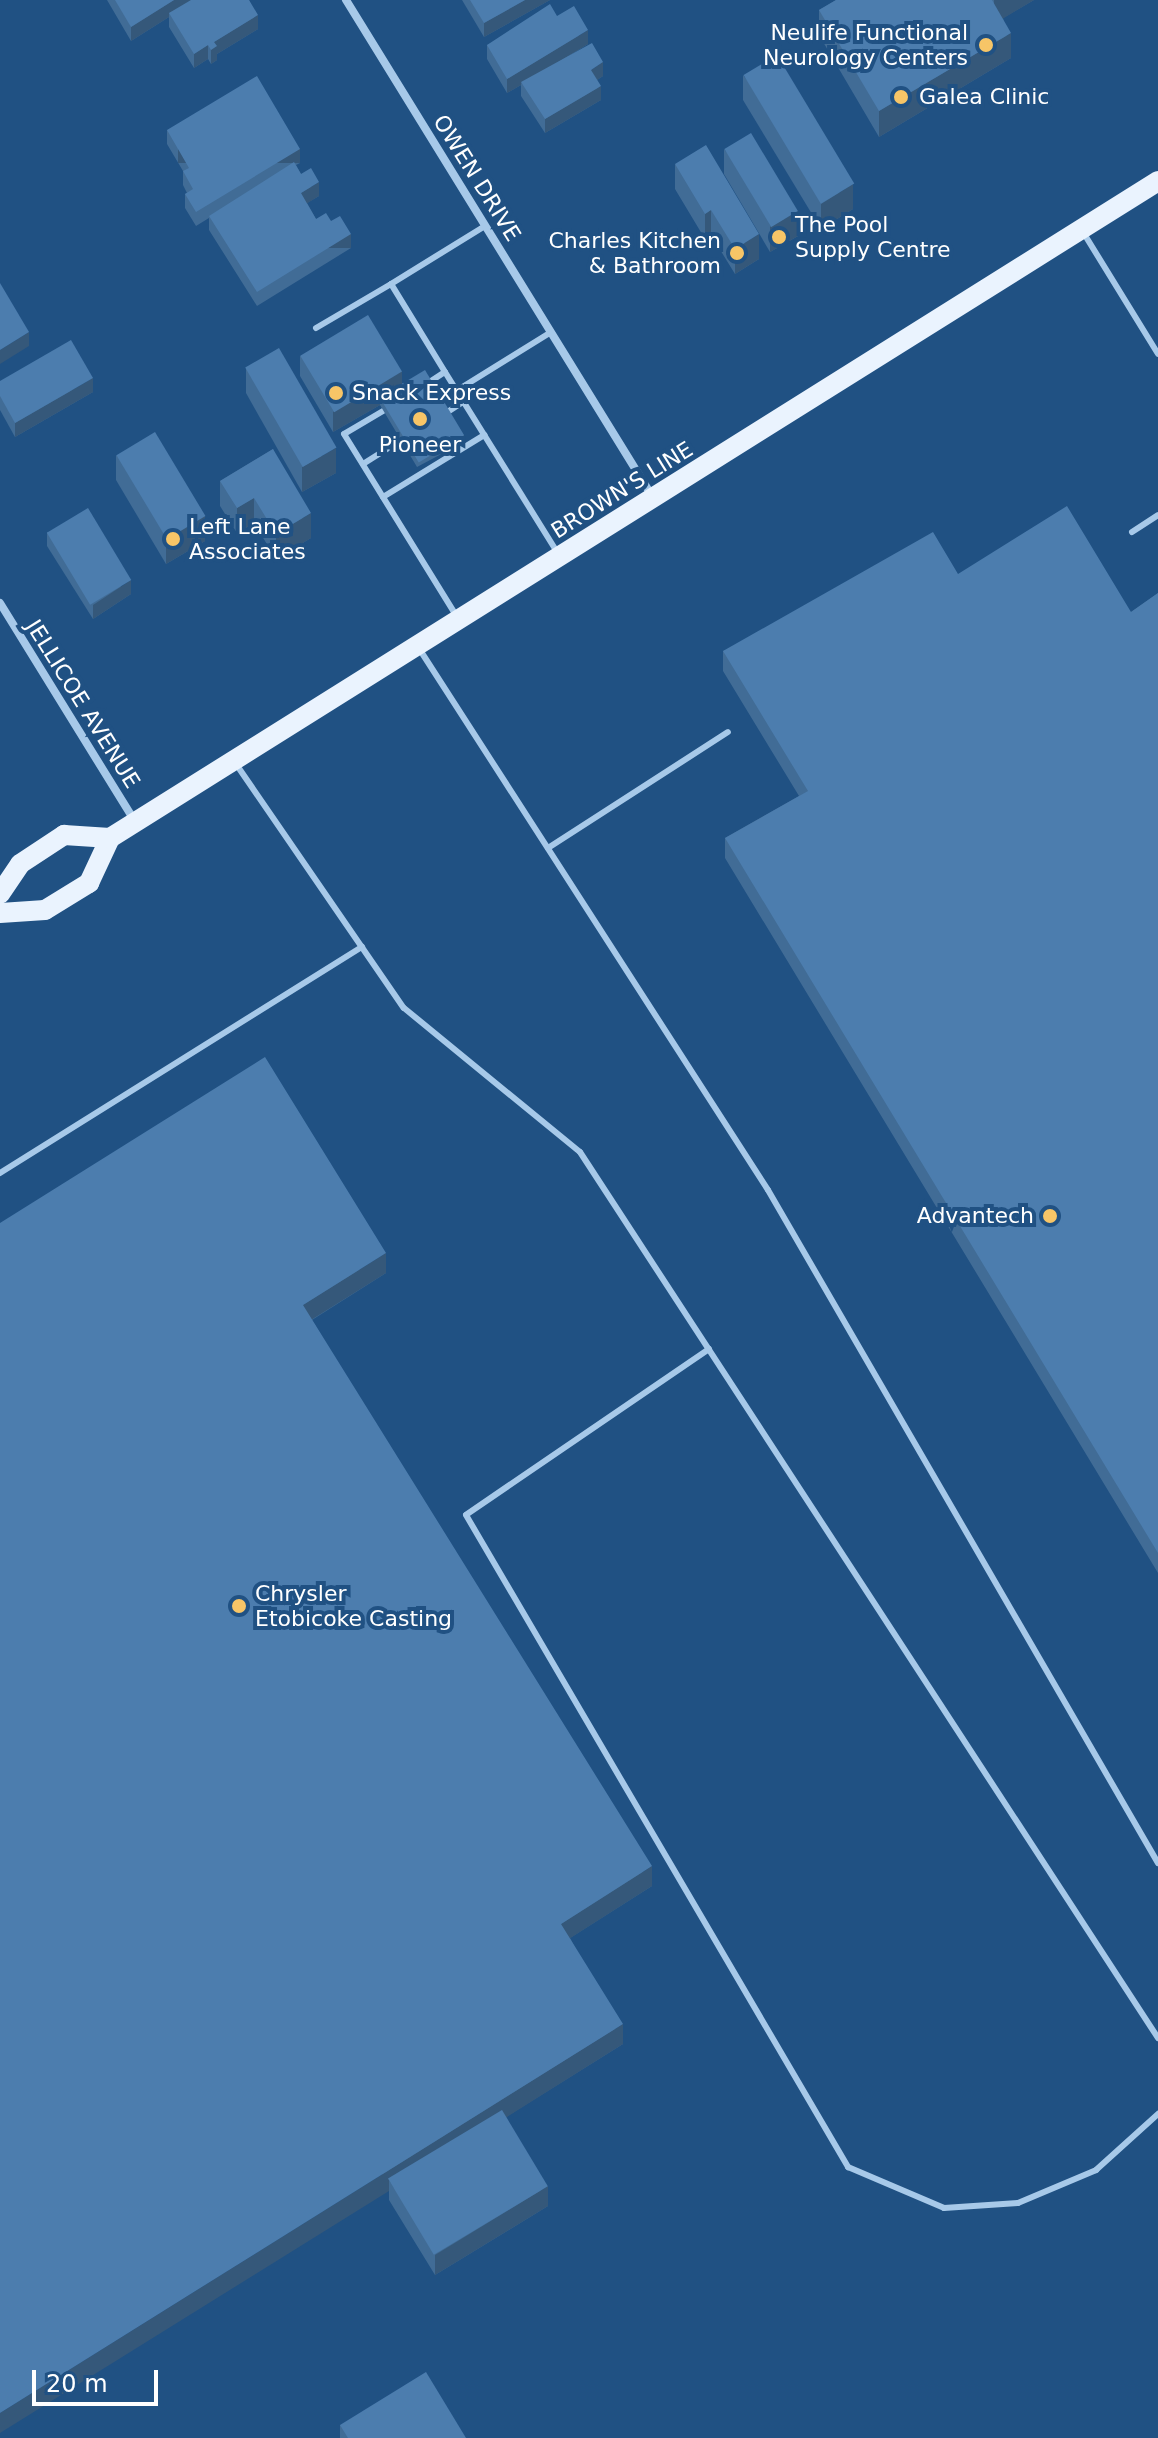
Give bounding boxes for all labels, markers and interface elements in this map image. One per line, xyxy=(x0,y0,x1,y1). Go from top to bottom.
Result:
place label: Neulife Functional Neurology Centers xyxy=(763,19,968,70)
marker: Neulife Functional Neurology Centers xyxy=(975,34,997,56)
place label: Galea Clinic xyxy=(919,84,1049,110)
marker: Galea Clinic xyxy=(890,86,912,108)
street label: OWEN DRIVE xyxy=(428,110,526,246)
place label: The Pool Supply Centre xyxy=(795,211,951,262)
place label: Charles Kitchen & Bathroom xyxy=(548,227,721,278)
marker: The Pool Supply Centre xyxy=(770,228,788,246)
marker: Charles Kitchen & Bathroom xyxy=(728,244,746,262)
place label: Snack Express xyxy=(352,380,511,406)
marker: Snack Express xyxy=(327,384,345,402)
marker: Pioneer xyxy=(411,410,429,428)
place label: Pioneer xyxy=(379,432,461,458)
street label: BROWN'S LINE xyxy=(546,436,698,544)
place label: Left Lane Associates xyxy=(189,513,306,564)
marker: Left Lane Associates xyxy=(164,530,182,548)
street label: JELLICOE AVENUE xyxy=(20,615,146,793)
place label: Advantech xyxy=(917,1203,1034,1229)
marker: Advantech xyxy=(1041,1207,1059,1225)
place label: Chrysler Etobicoke Casting xyxy=(255,1580,452,1632)
marker: Chrysler Etobicoke Casting xyxy=(230,1597,248,1615)
scale bar xyxy=(36,2354,162,2404)
text: 20 m xyxy=(46,2370,108,2398)

